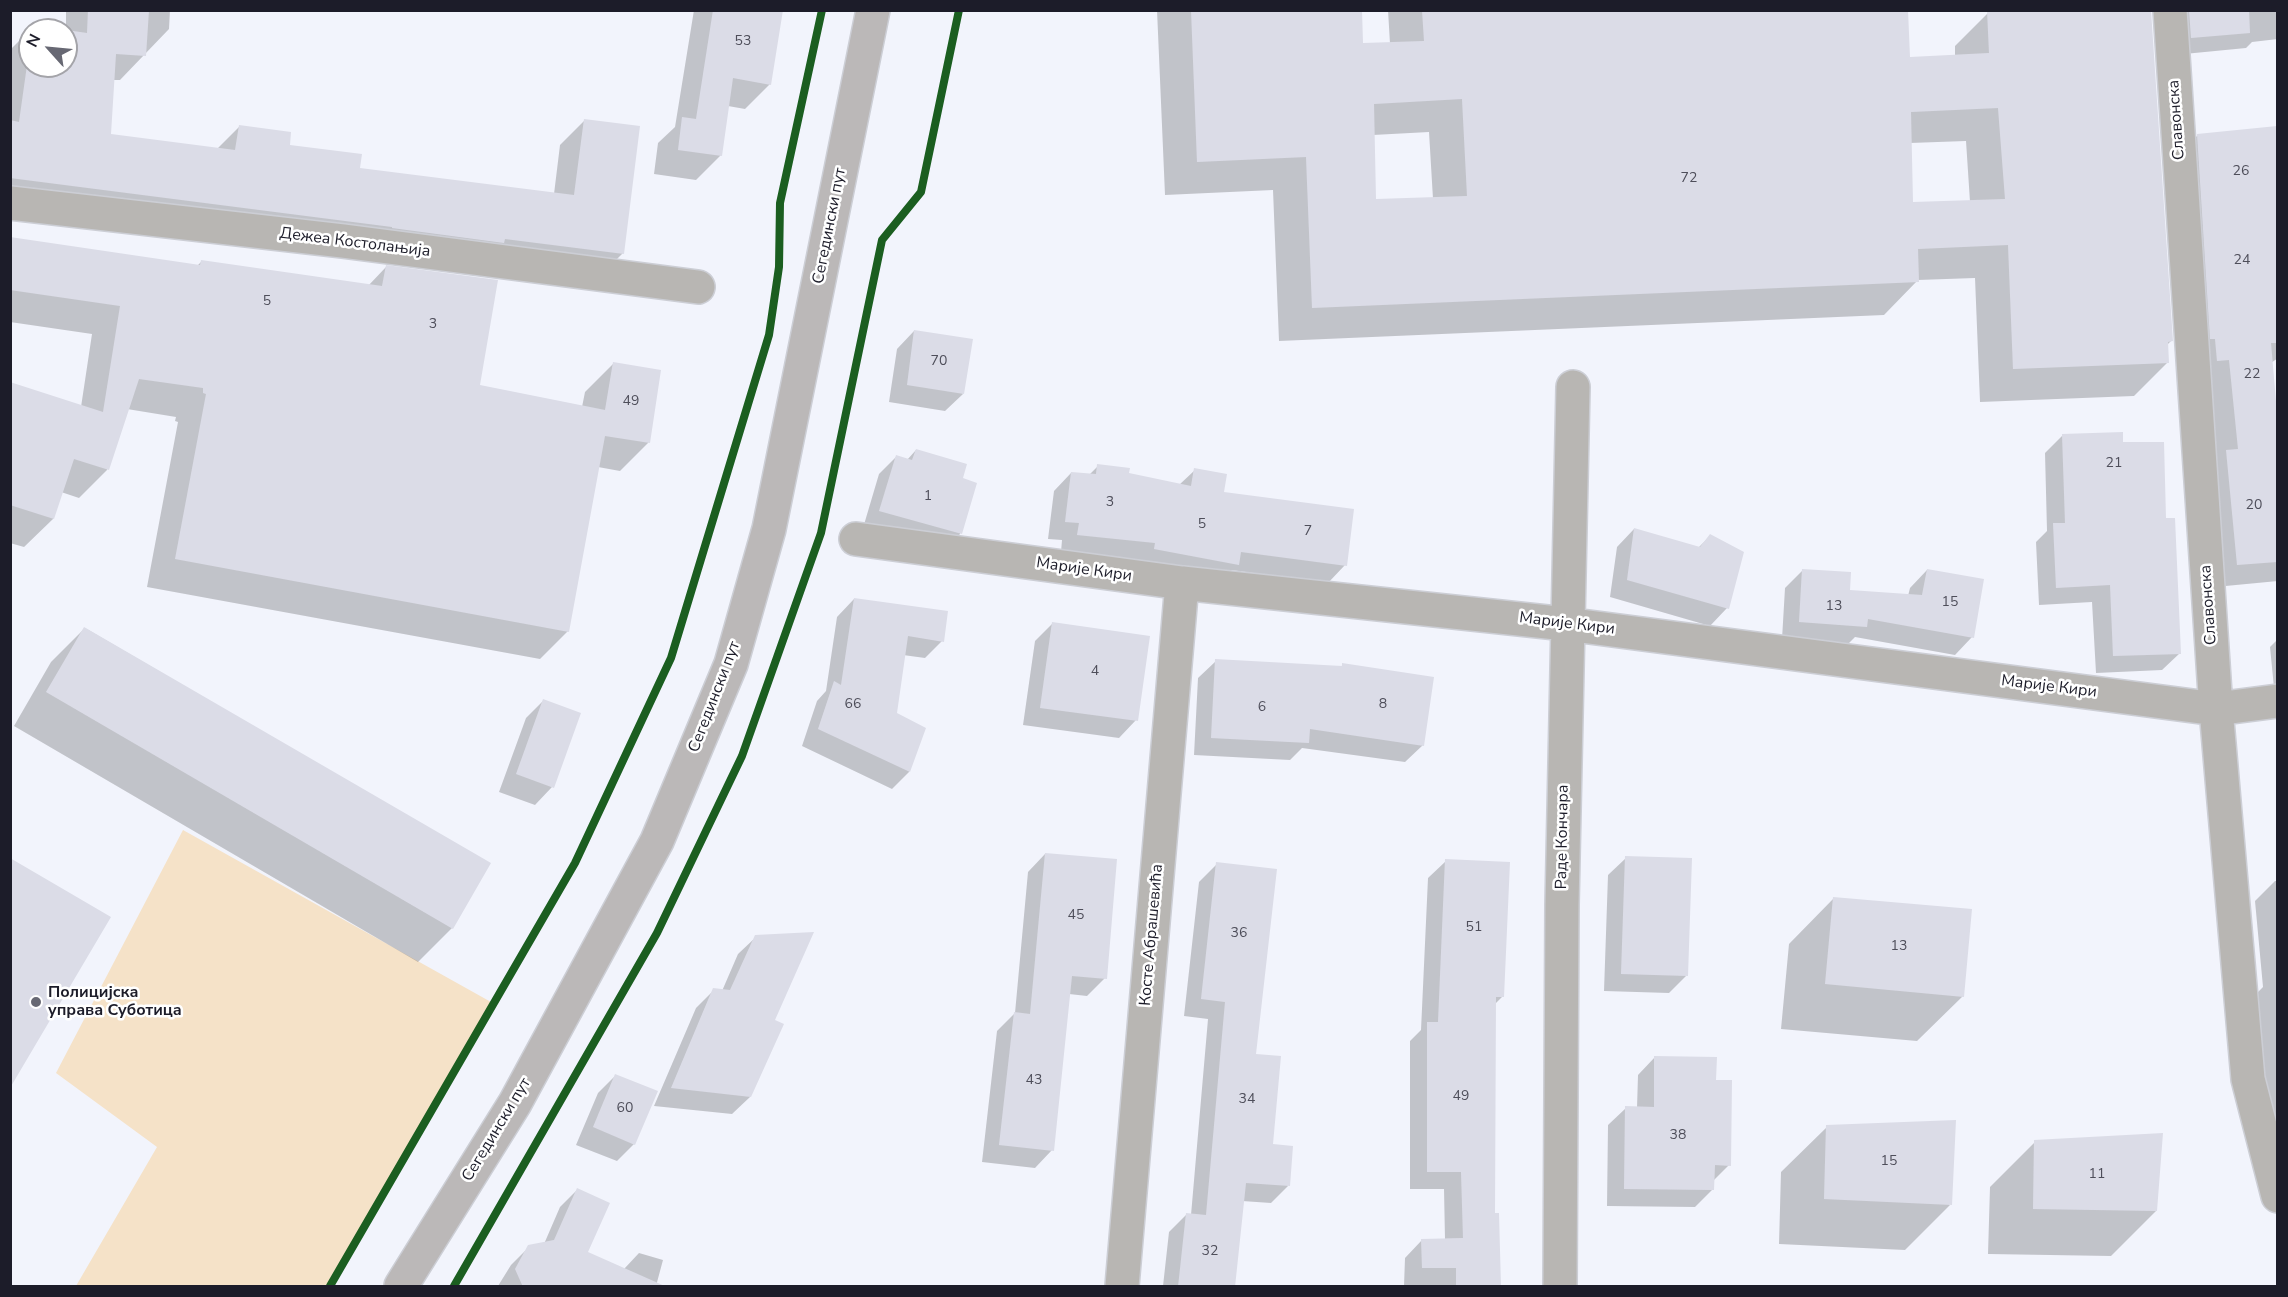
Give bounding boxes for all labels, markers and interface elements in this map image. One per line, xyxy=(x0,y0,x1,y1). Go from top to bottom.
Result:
north arrow xyxy=(18,18,78,78)
text: N xyxy=(21,30,46,51)
house number: 53 xyxy=(735,34,751,50)
street label: Славонска xyxy=(2165,79,2189,161)
house number: 26 xyxy=(2233,164,2249,180)
street label: Сегедински пут xyxy=(809,167,851,285)
house number: 72 xyxy=(1681,171,1697,187)
street label: Дежеа Костолањија xyxy=(279,224,431,262)
house number: 24 xyxy=(2234,253,2250,269)
house number: 5 xyxy=(263,294,271,310)
house number: 3 xyxy=(429,317,437,333)
house number: 70 xyxy=(931,354,947,370)
house number: 22 xyxy=(2244,367,2260,383)
house number: 49 xyxy=(623,394,639,410)
house number: 21 xyxy=(2106,456,2122,472)
house number: 1 xyxy=(924,489,932,505)
house number: 3 xyxy=(1106,495,1114,511)
house number: 20 xyxy=(2246,498,2262,514)
house number: 5 xyxy=(1198,517,1206,533)
house number: 7 xyxy=(1304,524,1312,540)
street label: Марије Кири xyxy=(1035,554,1133,586)
street label: Славонска xyxy=(2197,564,2221,646)
house number: 15 xyxy=(1942,595,1958,611)
house number: 13 xyxy=(1826,599,1842,615)
street label: Марије Кири xyxy=(1518,609,1616,639)
street label: Сегедински пут xyxy=(685,639,745,755)
house number: 4 xyxy=(1091,664,1099,680)
street label: Марије Кири xyxy=(2000,672,2098,702)
house number: 66 xyxy=(845,697,861,713)
house number: 8 xyxy=(1379,697,1387,713)
house number: 6 xyxy=(1258,700,1266,716)
street label: Раде Кончара xyxy=(1552,784,1574,890)
street label: Косте Абрашевића xyxy=(1136,863,1168,1007)
house number: 45 xyxy=(1068,908,1084,924)
house number: 51 xyxy=(1466,920,1482,936)
house number: 36 xyxy=(1231,926,1247,942)
house number: 13 xyxy=(1891,939,1907,955)
place label: Полицијска управа Суботица xyxy=(48,983,182,1021)
marker: Полицијска управа Суботица xyxy=(29,995,43,1009)
house number: 43 xyxy=(1026,1073,1042,1089)
street label: Сегедински пут xyxy=(459,1075,535,1185)
house number: 49 xyxy=(1453,1089,1469,1105)
house number: 34 xyxy=(1239,1092,1255,1108)
house number: 60 xyxy=(617,1101,633,1117)
house number: 38 xyxy=(1670,1128,1686,1144)
house number: 15 xyxy=(1881,1154,1897,1170)
house number: 11 xyxy=(2089,1167,2105,1183)
house number: 32 xyxy=(1202,1244,1218,1260)

